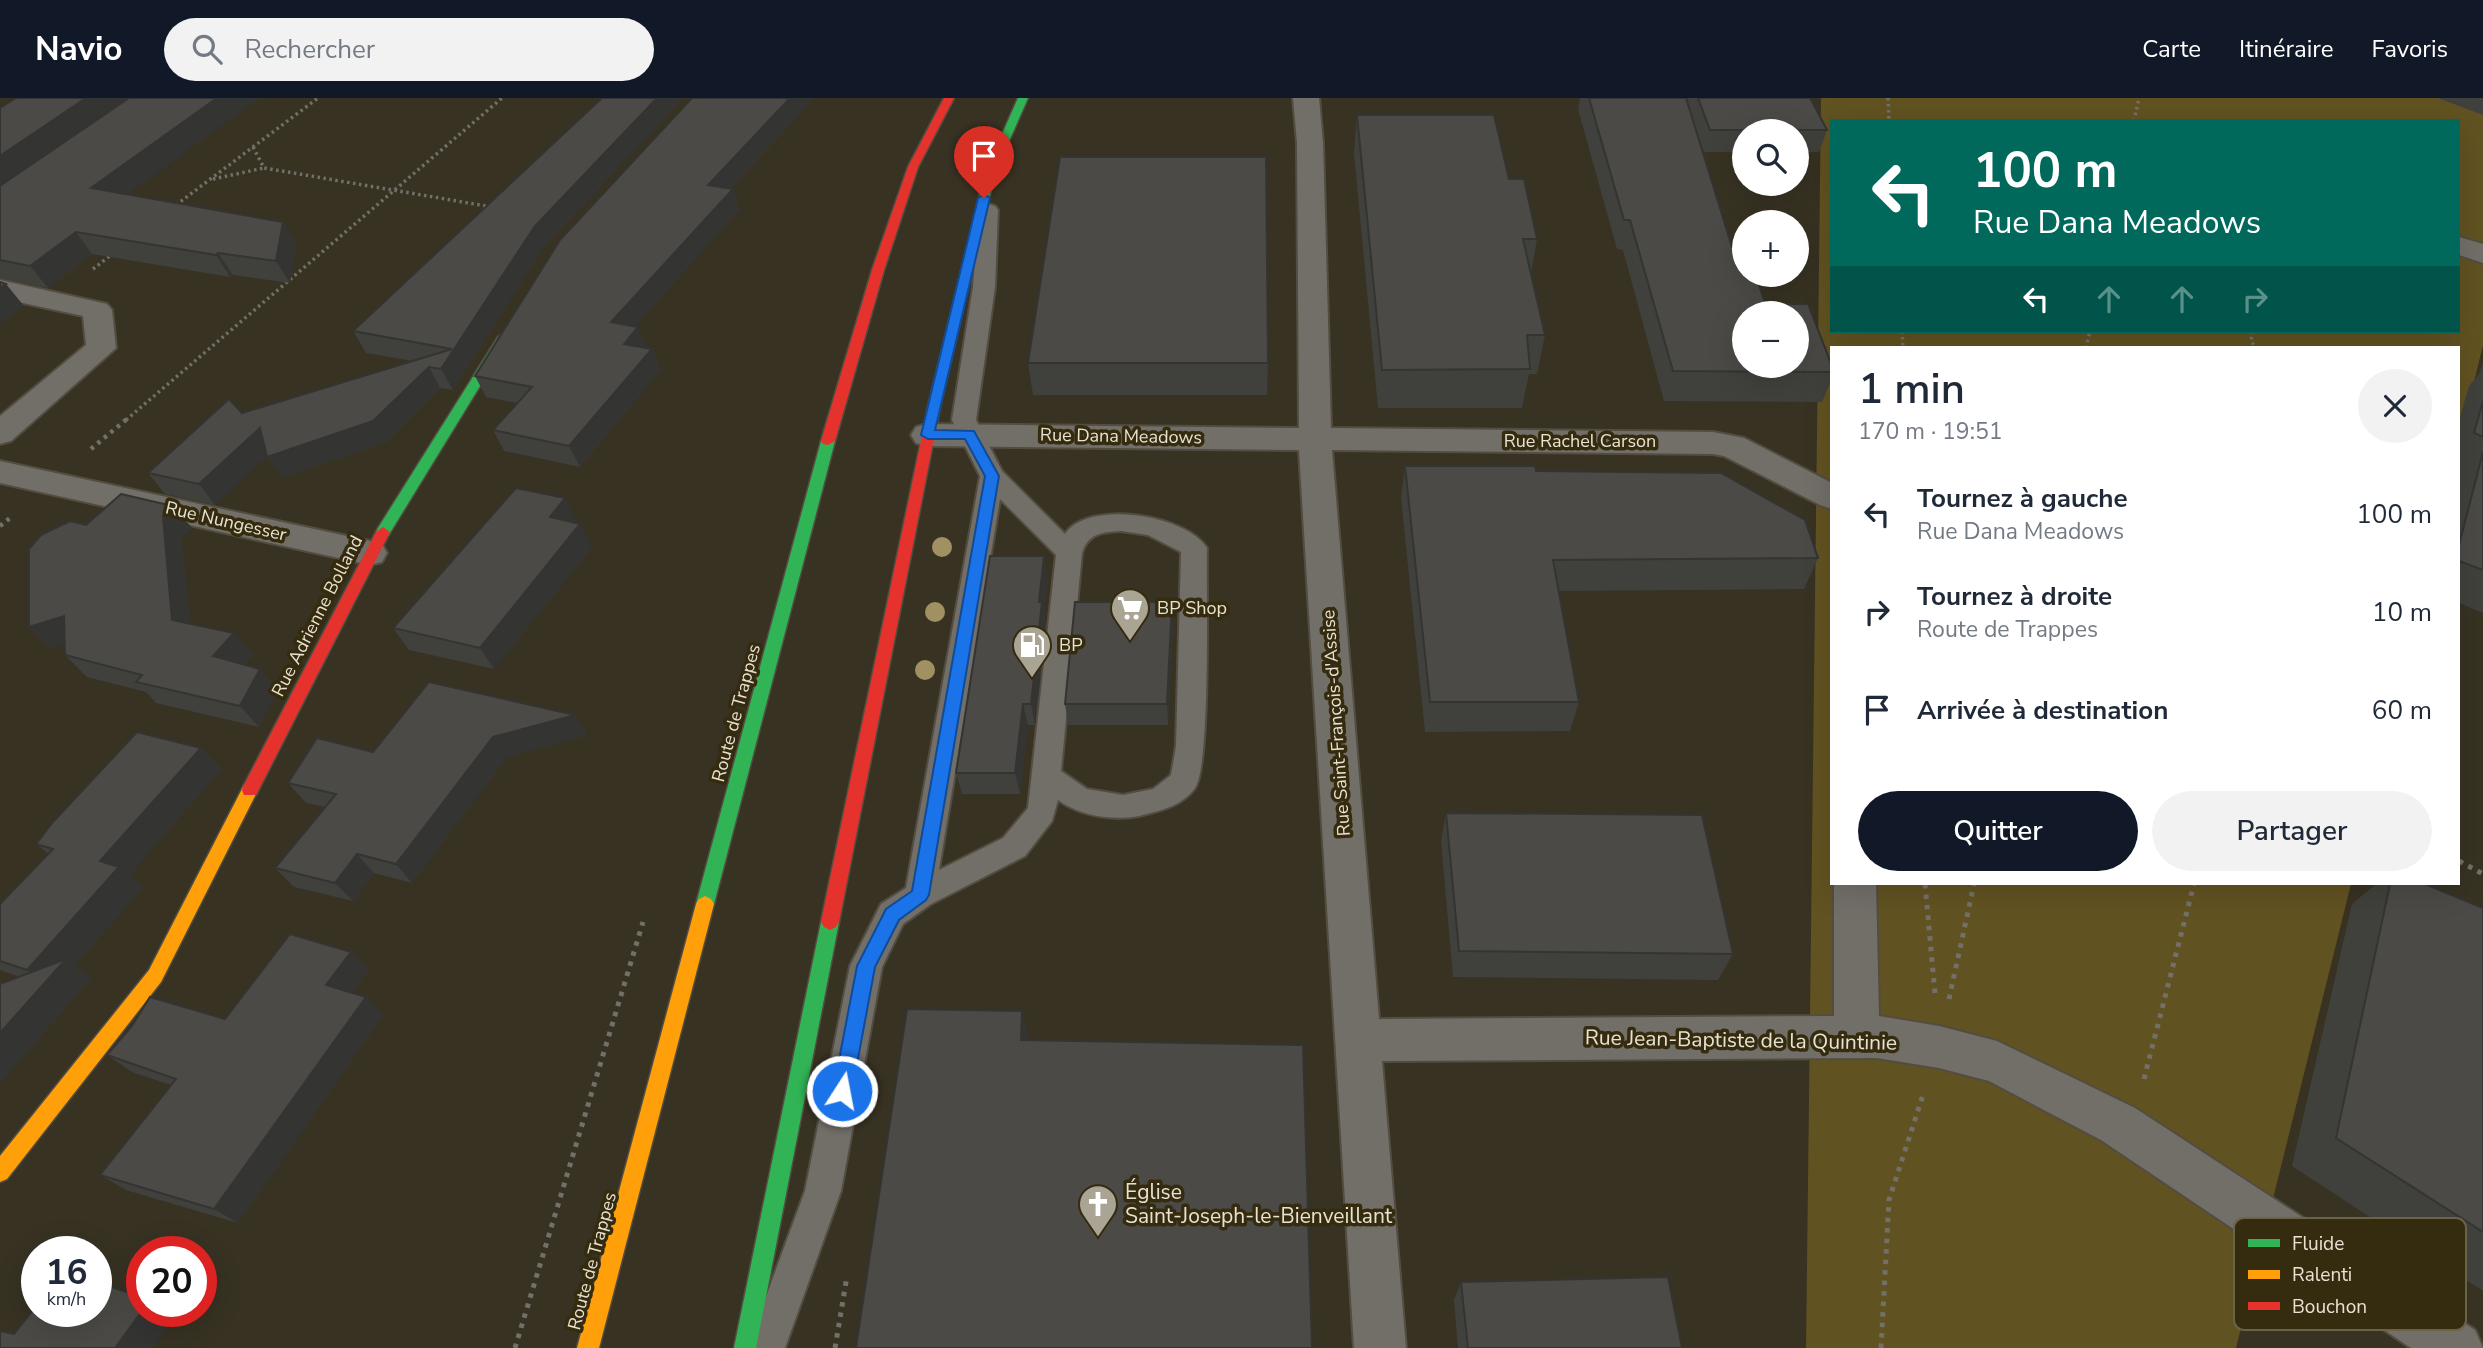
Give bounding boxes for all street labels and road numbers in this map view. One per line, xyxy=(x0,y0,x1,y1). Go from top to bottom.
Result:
street label: Rue Dana Meadows xyxy=(1040,423,1202,449)
street label: Rue Rachel Carson xyxy=(1504,429,1656,453)
street label: Rue Nungesser xyxy=(163,495,289,547)
street label: Rue Adrienne Bolland xyxy=(266,531,368,701)
street label: Rue Saint-François-d'Assise xyxy=(1316,609,1356,837)
street label: Route de Trappes xyxy=(706,641,766,785)
street label: Rue Jean-Baptiste de la Quintinie xyxy=(1585,1023,1897,1057)
street label: Route de Trappes xyxy=(562,1189,622,1333)

